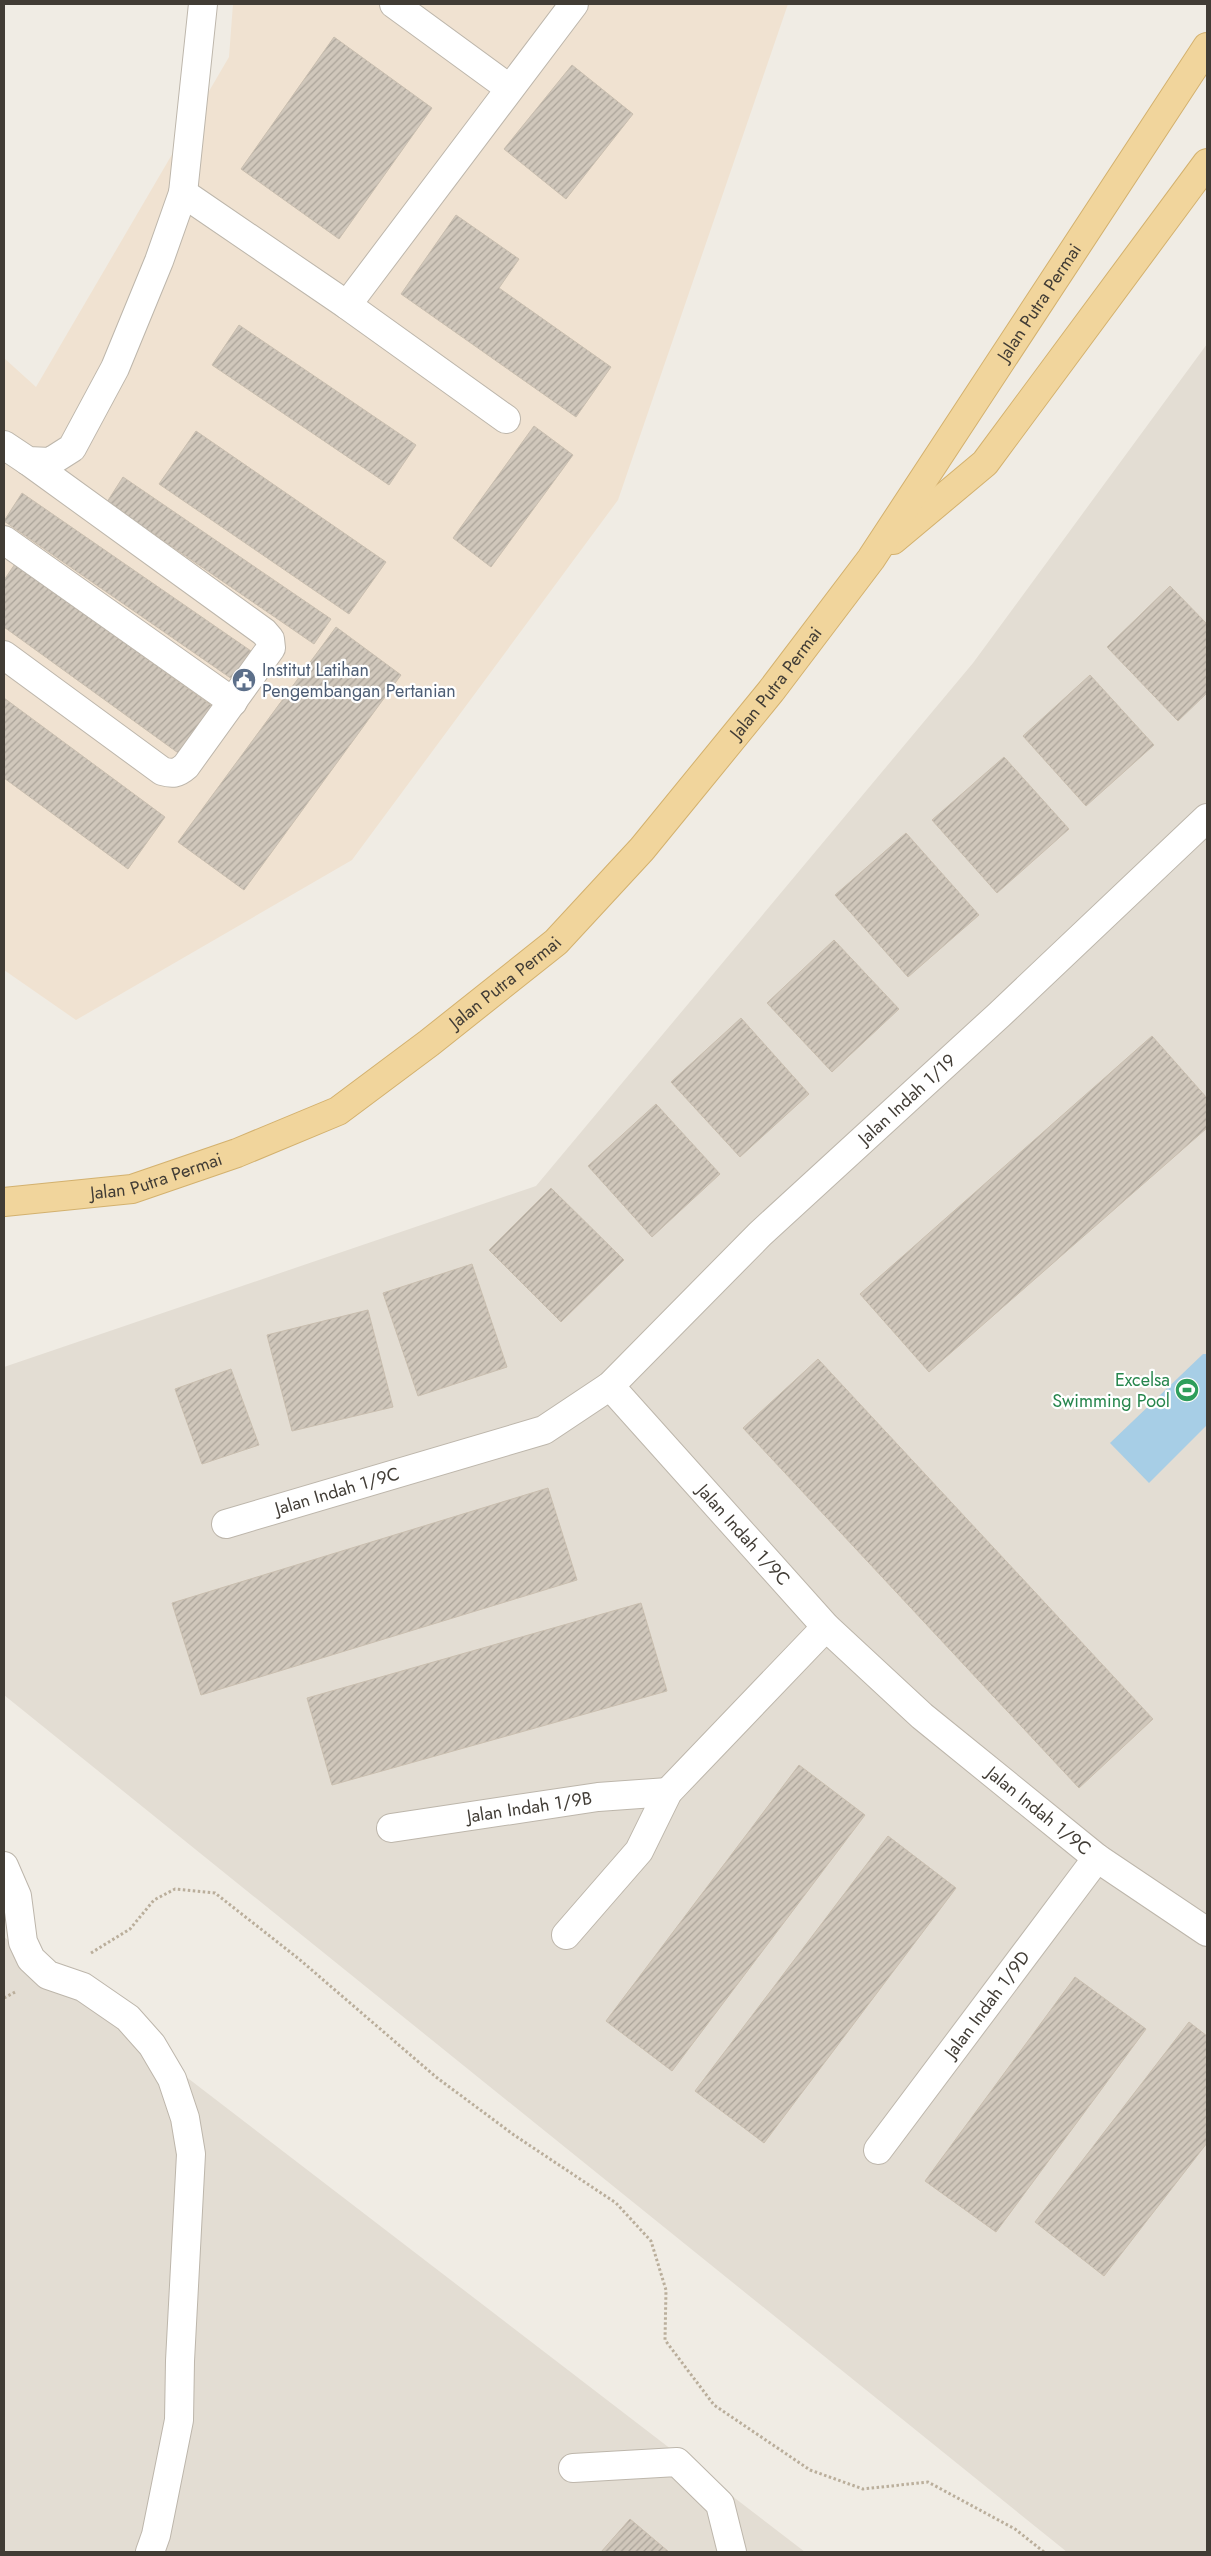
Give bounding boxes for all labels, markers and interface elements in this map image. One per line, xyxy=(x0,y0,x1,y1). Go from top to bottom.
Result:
street label: Jalan Putra Permai xyxy=(990,238,1088,368)
street label: Jalan Putra Permai xyxy=(722,621,828,746)
place label: Institut Latihan Pengembangan Pertanian xyxy=(262,657,456,704)
public building icon: Institut Latihan Pengembangan Pertanian xyxy=(231,667,257,693)
street label: Jalan Putra Permai xyxy=(442,931,568,1036)
street label: Jalan Indah 1/19 xyxy=(851,1048,962,1152)
street label: Jalan Putra Permai xyxy=(87,1146,226,1206)
place label: Excelsa Swimming Pool xyxy=(1052,1367,1170,1414)
sports icon: Excelsa Swimming Pool xyxy=(1174,1377,1200,1403)
street label: Jalan Indah 1/9C xyxy=(270,1460,403,1522)
street label: Jalan Indah 1/9C xyxy=(690,1477,796,1591)
street label: Jalan Indah 1/9C xyxy=(979,1759,1097,1861)
street label: Jalan Indah 1/9B xyxy=(463,1785,594,1830)
street label: Jalan Indah 1/9D xyxy=(937,1945,1036,2065)

